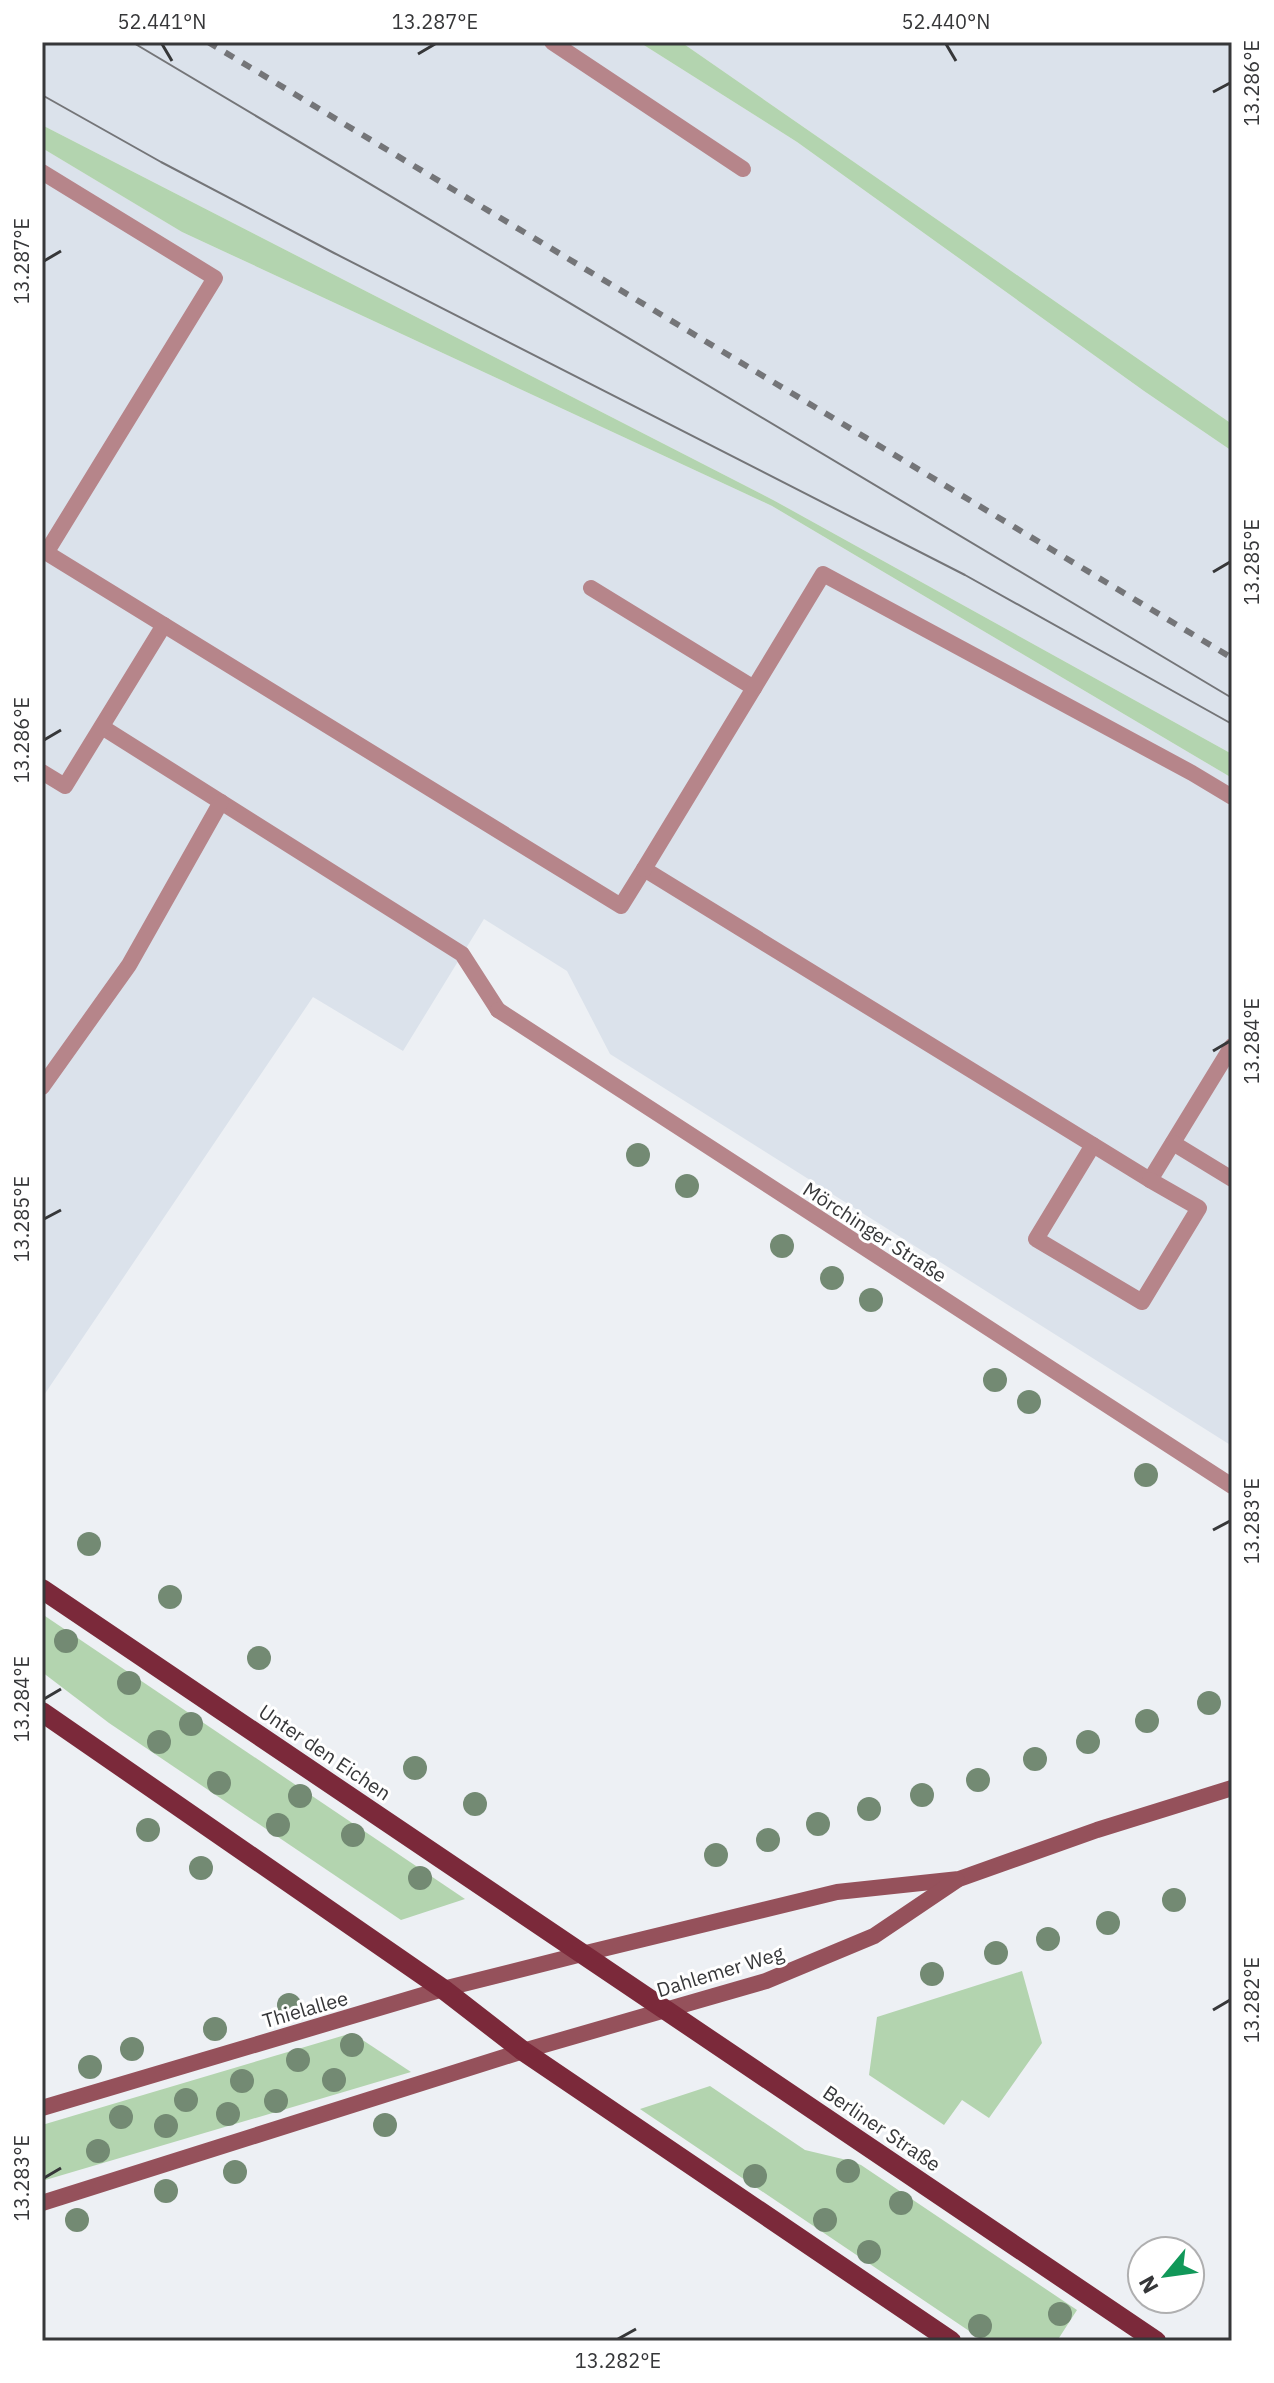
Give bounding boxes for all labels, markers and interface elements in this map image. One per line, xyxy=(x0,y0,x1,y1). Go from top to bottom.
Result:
text: 52.441°N xyxy=(118,8,206,35)
text: 13.287°E xyxy=(392,8,478,35)
text: 52.440°N xyxy=(902,8,990,35)
text: 13.286°E xyxy=(1238,40,1265,126)
text: 13.287°E xyxy=(8,218,35,304)
text: 13.285°E xyxy=(1238,519,1265,605)
text: 13.286°E xyxy=(8,697,35,783)
text: 13.284°E xyxy=(1238,998,1265,1084)
street label: Mörchinger Straße xyxy=(798,1175,952,1289)
text: 13.285°E xyxy=(8,1176,35,1262)
text: 13.283°E xyxy=(1238,1478,1265,1564)
text: 13.284°E xyxy=(8,1656,35,1742)
street label: Unter den Eichen xyxy=(254,1698,396,1806)
street label: Dahlemer Weg xyxy=(653,1939,787,2003)
text: 13.282°E xyxy=(1238,1957,1265,2043)
street label: Thielallee xyxy=(259,1984,351,2034)
street label: Berliner Straße xyxy=(818,2079,946,2177)
text: 13.283°E xyxy=(8,2135,35,2221)
north arrow xyxy=(1126,2235,1206,2315)
text: N xyxy=(1132,2271,1165,2299)
text: 13.282°E xyxy=(575,2347,661,2374)

